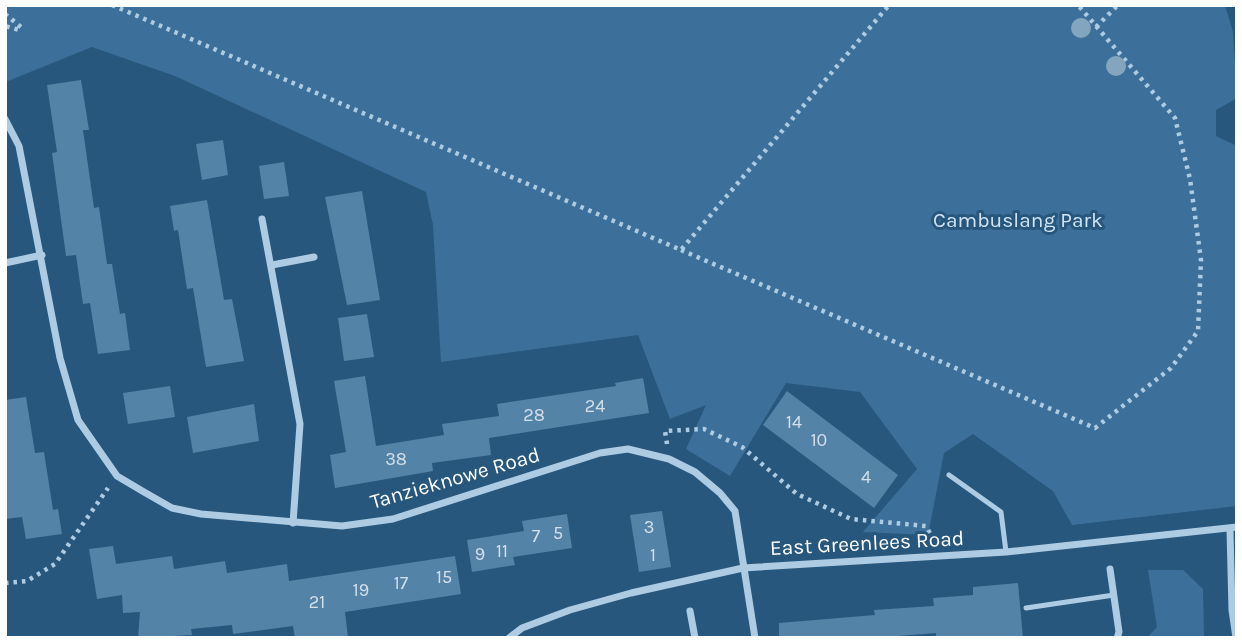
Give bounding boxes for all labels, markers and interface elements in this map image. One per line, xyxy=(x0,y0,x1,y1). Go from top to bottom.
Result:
park label: Cambuslang Park xyxy=(933,208,1103,232)
house number: 24 xyxy=(585,395,605,417)
house number: 28 xyxy=(523,404,545,426)
house number: 14 xyxy=(786,411,802,433)
house number: 10 xyxy=(811,429,827,451)
street label: Tanzieknowe Road xyxy=(367,442,543,514)
house number: 38 xyxy=(385,448,407,470)
house number: 4 xyxy=(861,466,871,488)
house number: 3 xyxy=(644,516,654,538)
house number: 5 xyxy=(553,522,563,544)
house number: 7 xyxy=(532,525,541,547)
street label: East Greenlees Road xyxy=(769,526,965,560)
house number: 11 xyxy=(496,540,508,562)
house number: 9 xyxy=(475,543,485,565)
house number: 1 xyxy=(650,544,656,566)
house number: 15 xyxy=(436,566,452,588)
house number: 17 xyxy=(394,572,409,594)
house number: 19 xyxy=(353,579,369,601)
house number: 21 xyxy=(309,591,325,613)

